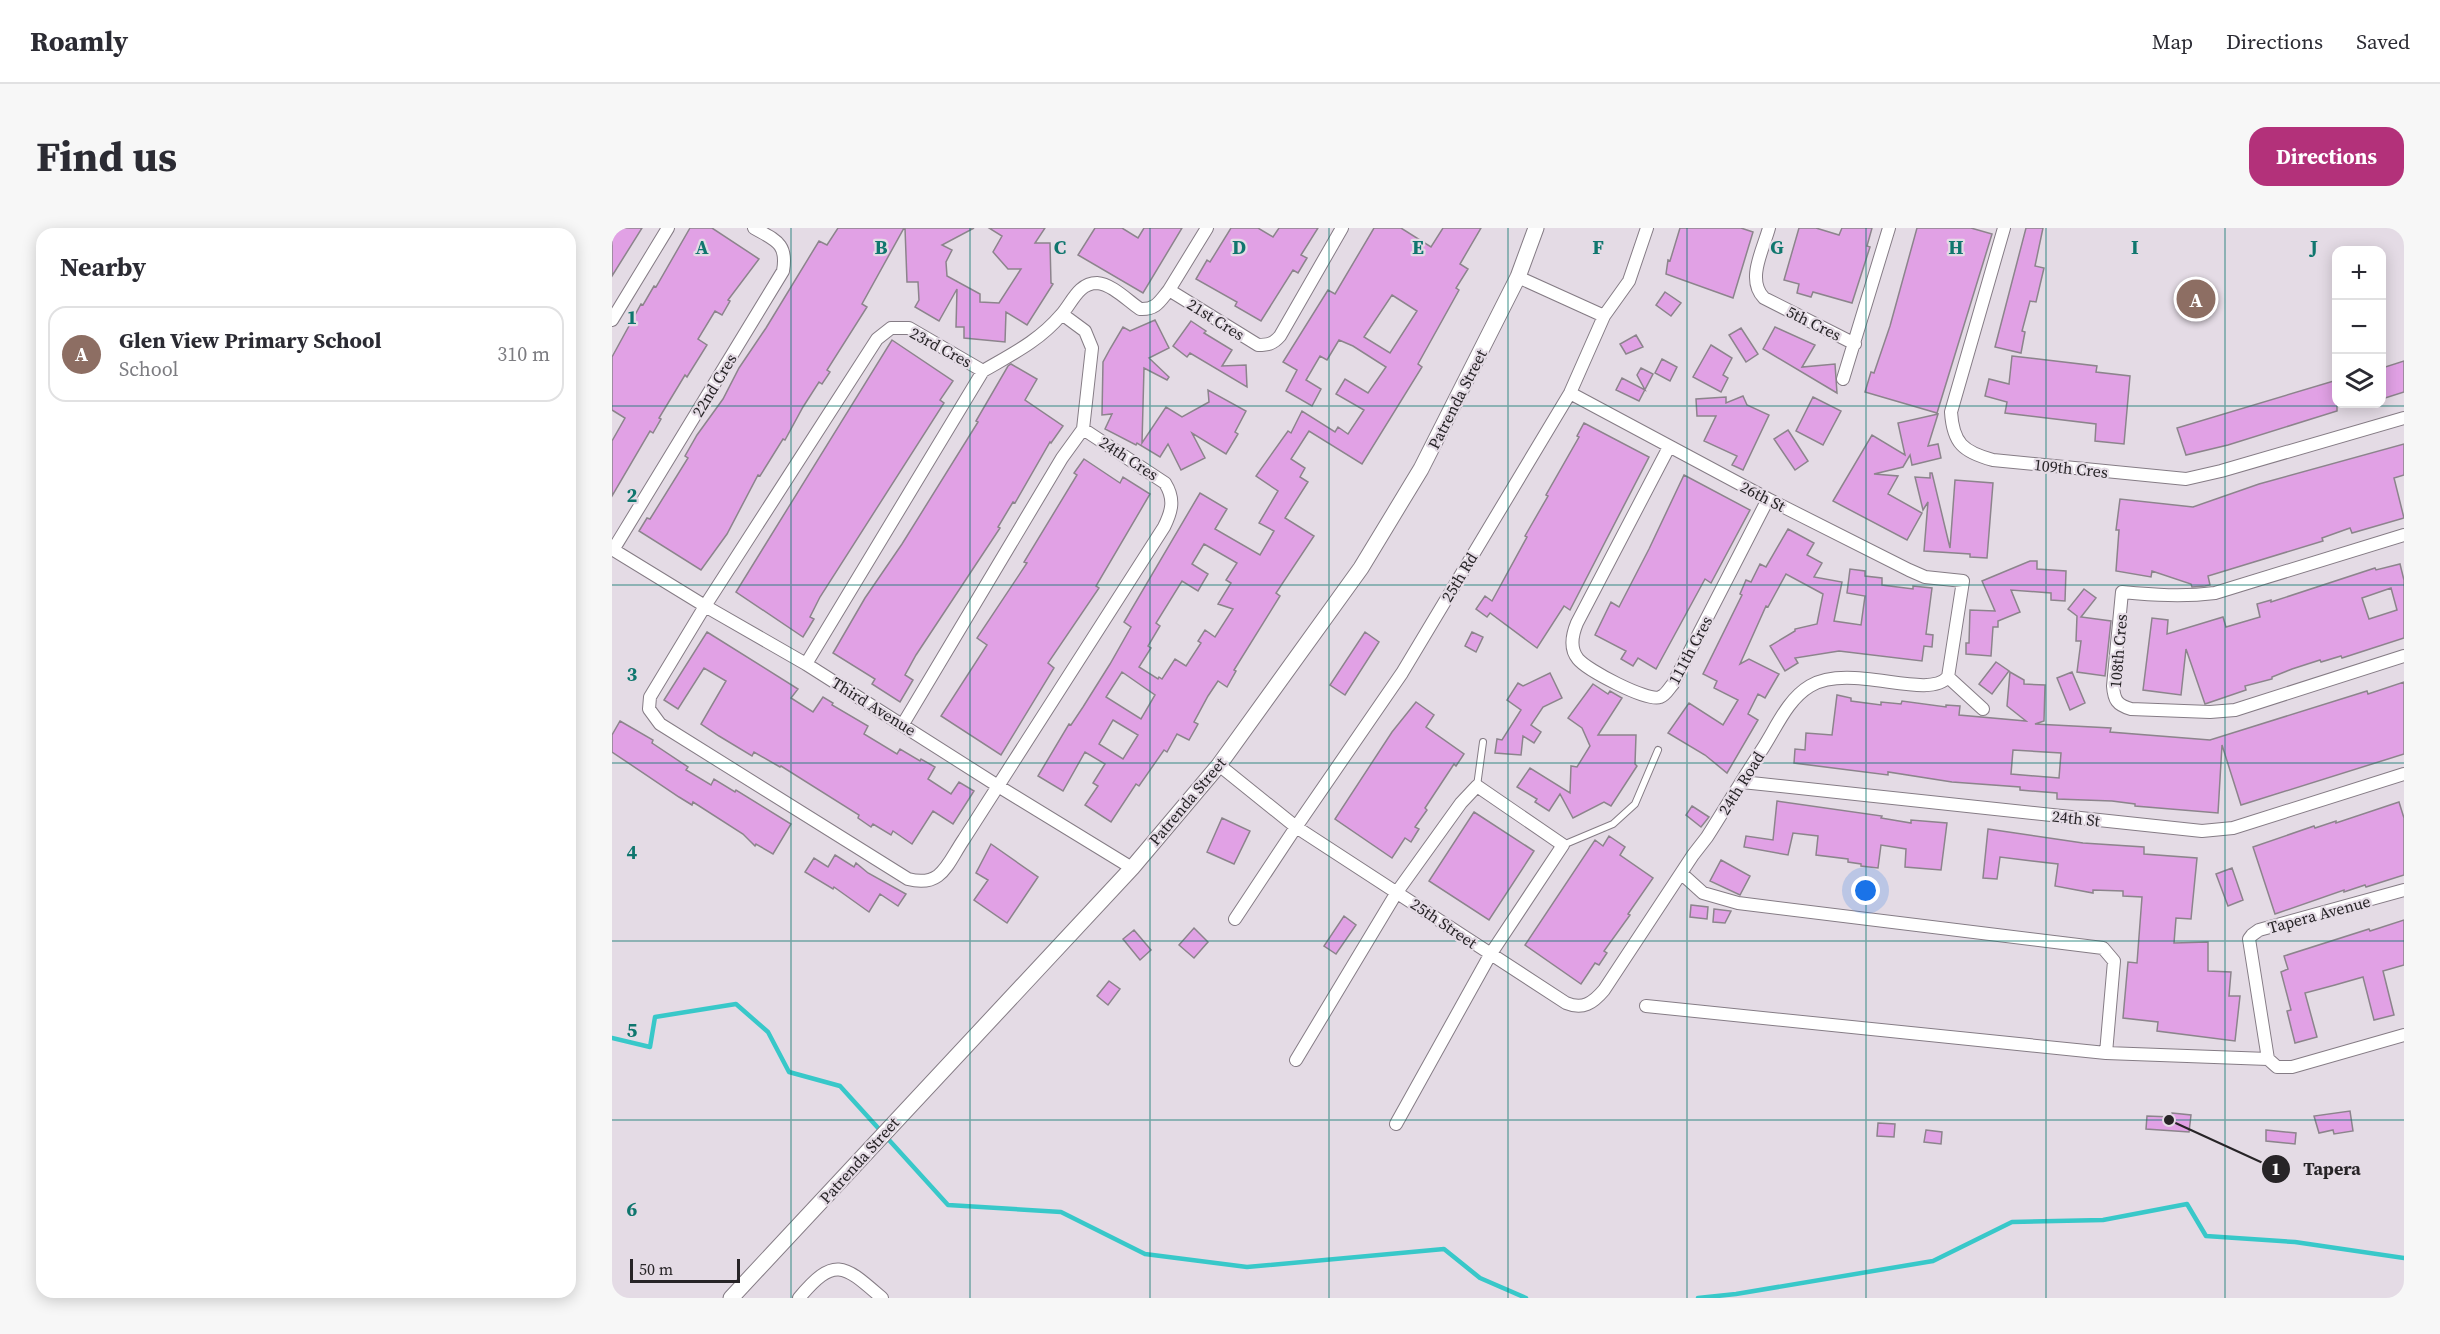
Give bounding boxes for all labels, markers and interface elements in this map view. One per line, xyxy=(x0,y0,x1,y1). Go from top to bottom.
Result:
text: Roamly xyxy=(30,22,128,60)
text: Map xyxy=(2152,27,2193,56)
text: Directions xyxy=(2226,27,2323,56)
text: Saved xyxy=(2356,27,2410,56)
text: Find us xyxy=(36,127,177,185)
button: Directions xyxy=(2249,127,2404,186)
text: A xyxy=(695,233,709,261)
text: B xyxy=(874,233,888,261)
text: C xyxy=(1054,233,1066,261)
text: D xyxy=(1232,233,1246,261)
text: E xyxy=(1412,233,1424,261)
text: F xyxy=(1592,233,1604,261)
text: G xyxy=(1770,233,1784,261)
text: H xyxy=(1948,233,1964,261)
text: I xyxy=(2131,233,2139,261)
text: J xyxy=(2308,233,2318,261)
map controls xyxy=(2332,246,2386,408)
button: + xyxy=(2332,246,2386,300)
text: Nearby xyxy=(60,249,146,285)
pin: A xyxy=(2176,276,2216,322)
street label: 21st Cres xyxy=(1183,293,1249,345)
street label: 5th Cres xyxy=(1783,300,1845,346)
button: − xyxy=(2332,300,2386,354)
text: 1 xyxy=(627,303,637,331)
street label: 23rd Cres xyxy=(906,322,976,373)
text: Glen View Primary School xyxy=(119,325,382,355)
text: A xyxy=(75,340,88,368)
text: 310 m xyxy=(497,340,550,368)
street label: Patrenda Street xyxy=(1422,345,1492,453)
street label: 22nd Cres xyxy=(686,349,742,421)
button: layers xyxy=(2332,354,2386,408)
text: School xyxy=(119,355,179,383)
street label: 24th Cres xyxy=(1095,431,1163,485)
street label: 109th Cres xyxy=(2033,453,2109,483)
street label: 26th St xyxy=(1737,475,1790,517)
text: 2 xyxy=(627,481,638,509)
street label: 25th Rd xyxy=(1436,548,1482,606)
street label: 111th Cres xyxy=(1663,612,1717,688)
street label: 108th Cres xyxy=(2104,613,2132,689)
text: 3 xyxy=(627,660,638,688)
street label: Third Avenue xyxy=(827,671,921,741)
street label: 24th Road xyxy=(1713,747,1769,819)
street label: Patrenda Street xyxy=(1143,751,1231,850)
street label: 24th St xyxy=(2051,805,2102,832)
text: 4 xyxy=(627,838,638,866)
your location xyxy=(1851,876,1880,905)
street label: Tapera Avenue xyxy=(2265,890,2373,938)
street label: 25th Street xyxy=(1406,893,1482,954)
text: 5 xyxy=(627,1016,638,1044)
street label: Patrenda Street xyxy=(814,1111,904,1208)
callout: Tapera xyxy=(2261,1151,2372,1187)
text: 1 xyxy=(2271,1156,2281,1181)
text: Tapera xyxy=(2303,1156,2361,1181)
text: 6 xyxy=(627,1195,638,1223)
scale bar xyxy=(630,1256,740,1284)
text: 50 m xyxy=(639,1258,673,1280)

